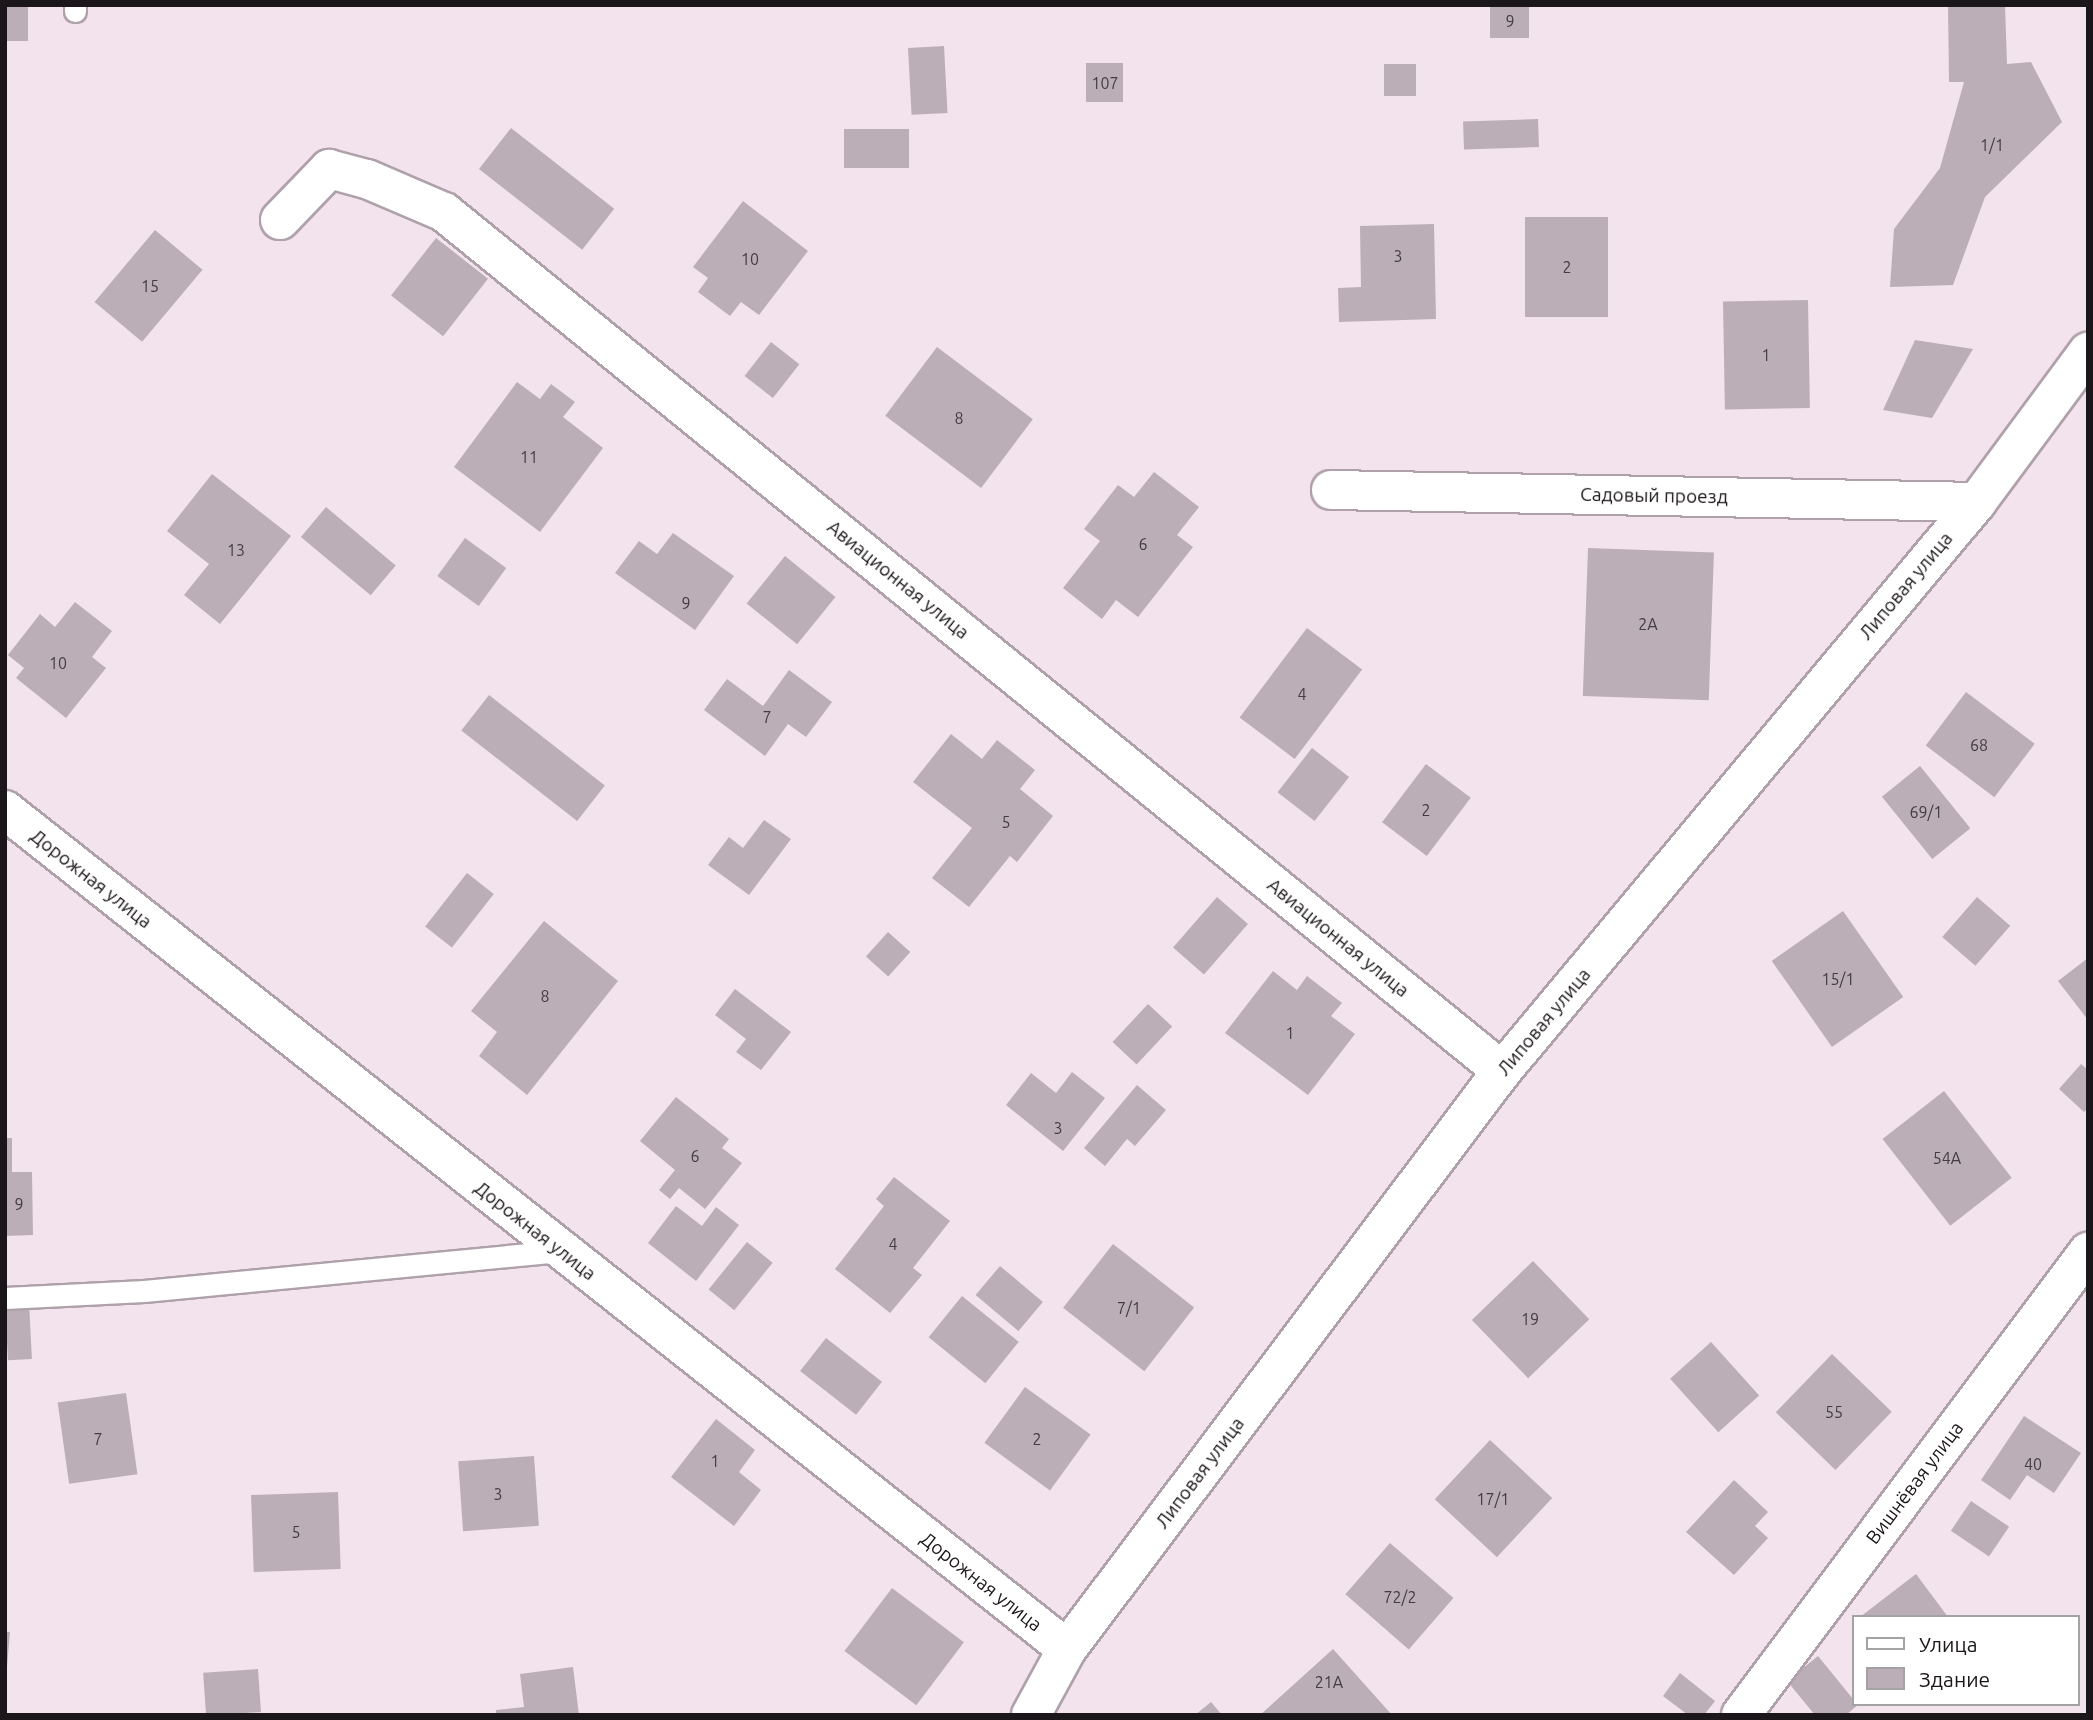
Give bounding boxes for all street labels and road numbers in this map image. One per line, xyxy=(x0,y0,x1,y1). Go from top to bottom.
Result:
street label: Садовый проезд xyxy=(1580,483,1728,509)
street label: Авиационная улица xyxy=(823,516,973,644)
street label: Липовая улица xyxy=(1854,528,1958,644)
street label: Дорожная улица xyxy=(26,824,156,934)
street label: Авиационная улица xyxy=(1263,874,1413,1002)
street label: Липовая улица xyxy=(1492,964,1596,1080)
street label: Дорожная улица xyxy=(470,1176,600,1286)
street label: Липовая улица xyxy=(1151,1413,1249,1533)
street label: Вишнёвая улица xyxy=(1862,1417,1968,1549)
street label: Дорожная улица xyxy=(916,1527,1046,1637)

